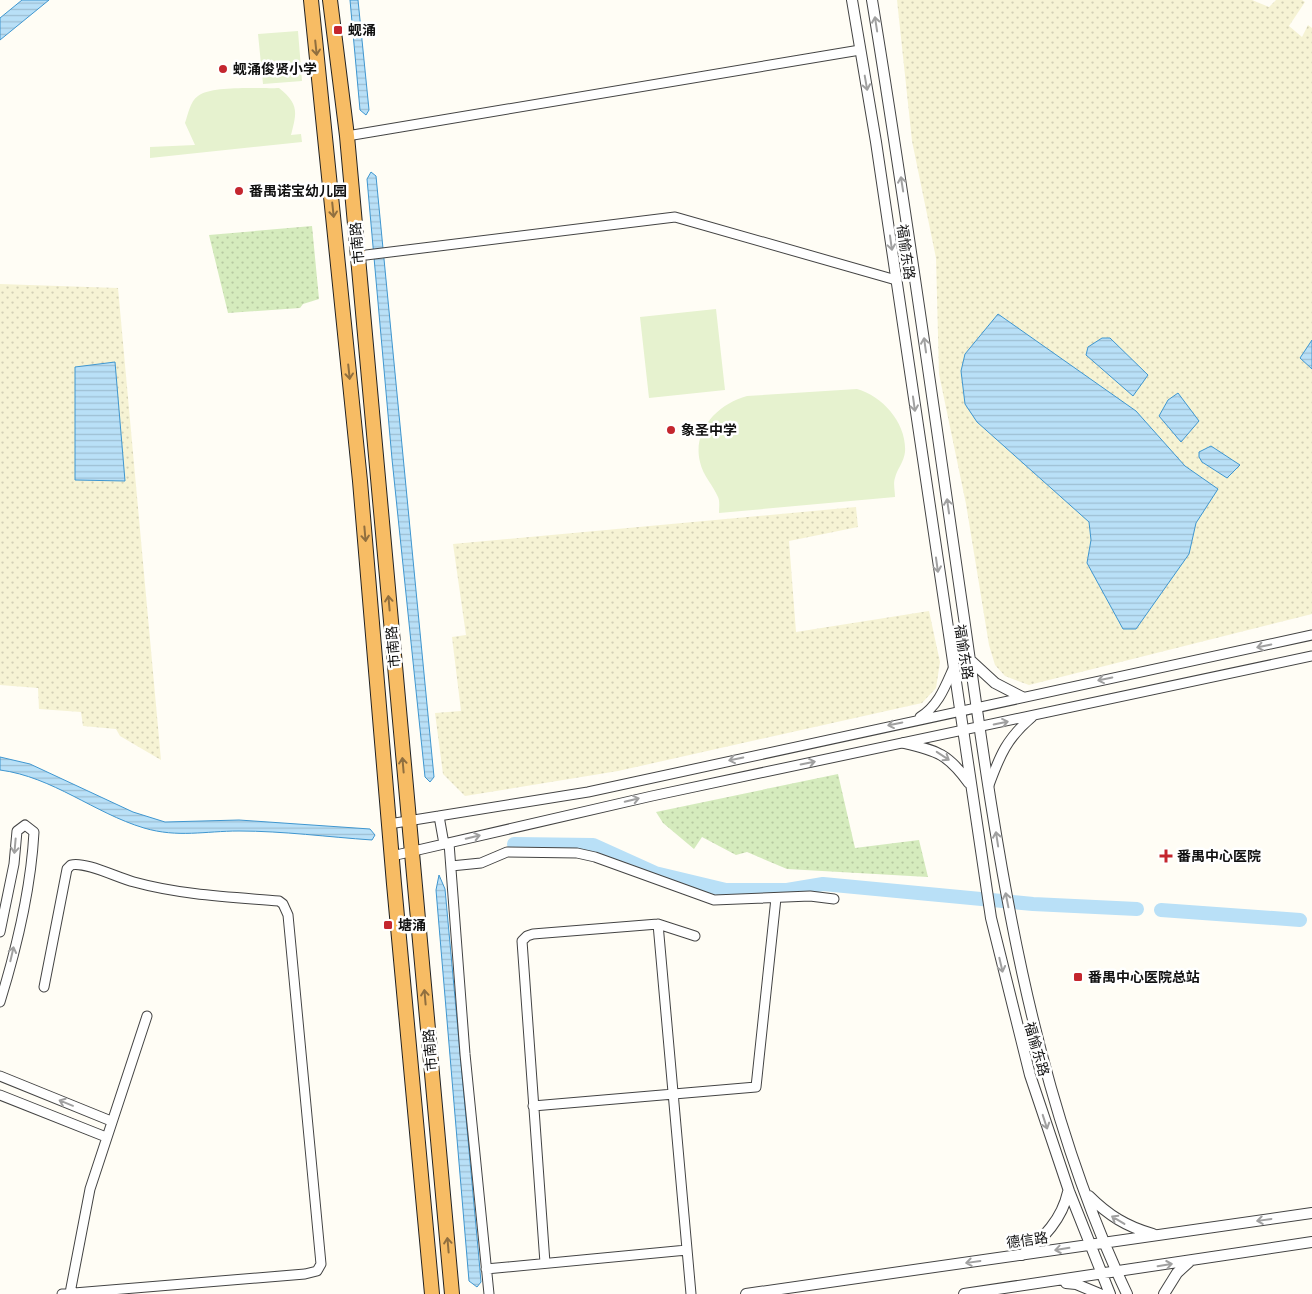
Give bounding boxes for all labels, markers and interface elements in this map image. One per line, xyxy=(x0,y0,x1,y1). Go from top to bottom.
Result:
one-way arrow xyxy=(871,16,881,32)
place label: 蚬涌 xyxy=(348,20,376,39)
marker: 蚬涌 xyxy=(332,24,344,36)
one-way arrow xyxy=(311,40,321,56)
place label: 蚬涌俊贤小学 xyxy=(233,59,317,78)
marker: 蚬涌俊贤小学 xyxy=(217,63,229,75)
one-way arrow xyxy=(861,74,871,90)
one-way arrow xyxy=(896,177,906,193)
place label: 番禺诺宝幼儿园 xyxy=(249,181,347,200)
marker: 番禺诺宝幼儿园 xyxy=(233,185,245,197)
one-way arrow xyxy=(328,202,338,218)
street label: 市南路 xyxy=(345,221,368,265)
street label: 福愉东路 xyxy=(893,223,920,281)
one-way arrow xyxy=(886,235,896,251)
one-way arrow xyxy=(920,337,930,353)
one-way arrow xyxy=(344,364,354,380)
one-way arrow xyxy=(909,396,919,412)
place label: 象圣中学 xyxy=(681,420,737,439)
marker: 象圣中学 xyxy=(665,424,677,436)
one-way arrow xyxy=(943,498,953,514)
one-way arrow xyxy=(360,525,369,541)
one-way arrow xyxy=(932,556,942,572)
one-way arrow xyxy=(384,595,394,611)
street label: 福愉东路 xyxy=(951,623,978,681)
street label: 市南路 xyxy=(381,625,404,669)
one-way arrow xyxy=(1257,641,1273,651)
one-way arrow xyxy=(1098,675,1114,685)
one-way arrow xyxy=(993,717,1009,727)
one-way arrow xyxy=(888,720,904,729)
one-way arrow xyxy=(936,751,950,761)
one-way arrow xyxy=(729,755,745,764)
one-way arrow xyxy=(399,757,408,773)
one-way arrow xyxy=(799,758,815,768)
one-way arrow xyxy=(623,795,639,804)
one-way arrow xyxy=(992,831,1002,847)
one-way arrow xyxy=(465,832,481,841)
one-way arrow xyxy=(11,838,20,854)
place label: 番禺中心医院 xyxy=(1177,846,1261,865)
marker: 番禺中心医院 xyxy=(1159,849,1173,863)
one-way arrow xyxy=(1002,893,1011,909)
place label: 塘涌 xyxy=(398,915,426,934)
marker: 塘涌 xyxy=(382,919,394,931)
one-way arrow xyxy=(8,947,18,963)
one-way arrow xyxy=(997,957,1007,973)
place label: 番禺中心医院总站 xyxy=(1088,967,1200,986)
marker: 番禺中心医院总站 xyxy=(1072,971,1084,983)
one-way arrow xyxy=(420,989,430,1005)
street label: 福愉东路 xyxy=(1021,1019,1054,1078)
street label: 市南路 xyxy=(418,1028,441,1072)
one-way arrow xyxy=(59,1097,74,1107)
one-way arrow xyxy=(1040,1114,1050,1130)
one-way arrow xyxy=(1112,1214,1126,1224)
one-way arrow xyxy=(1256,1215,1272,1225)
street label: 德信路 xyxy=(1005,1227,1049,1252)
one-way arrow xyxy=(443,1238,453,1254)
one-way arrow xyxy=(1055,1244,1071,1254)
one-way arrow xyxy=(965,1257,981,1267)
one-way arrow xyxy=(1157,1260,1173,1270)

